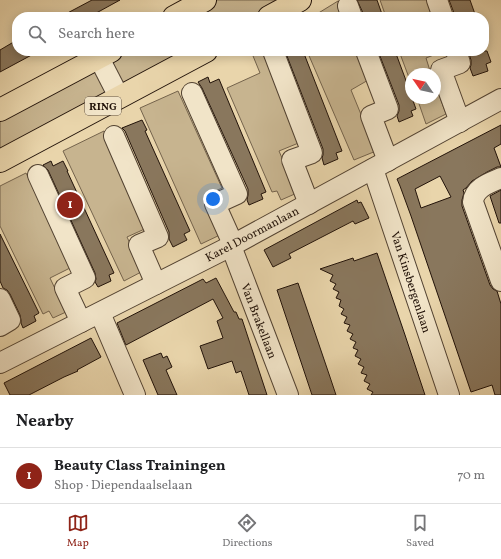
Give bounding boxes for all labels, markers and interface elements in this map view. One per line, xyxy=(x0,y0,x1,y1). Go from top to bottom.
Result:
search box xyxy=(12,12,489,56)
icon: search xyxy=(26,23,48,45)
text: Search here xyxy=(58,24,135,45)
north arrow xyxy=(405,68,441,104)
road number: RING xyxy=(85,97,121,115)
your location xyxy=(203,189,223,209)
pin: 1 xyxy=(57,190,83,220)
street label: Karel Doormanlaan xyxy=(203,203,302,266)
street label: Van Kinsbergenlaan xyxy=(386,230,434,335)
street label: Van Brakellaan xyxy=(236,281,280,361)
text: Nearby xyxy=(16,410,74,433)
text: Beauty Class Trainingen xyxy=(54,456,226,477)
text: 1 xyxy=(26,467,32,485)
text: 70 m xyxy=(457,467,485,485)
text: Shop · Diependaalselaan xyxy=(54,477,192,495)
tab: Map xyxy=(67,512,89,551)
tab: Directions xyxy=(222,512,273,551)
tab: Saved xyxy=(406,512,434,551)

